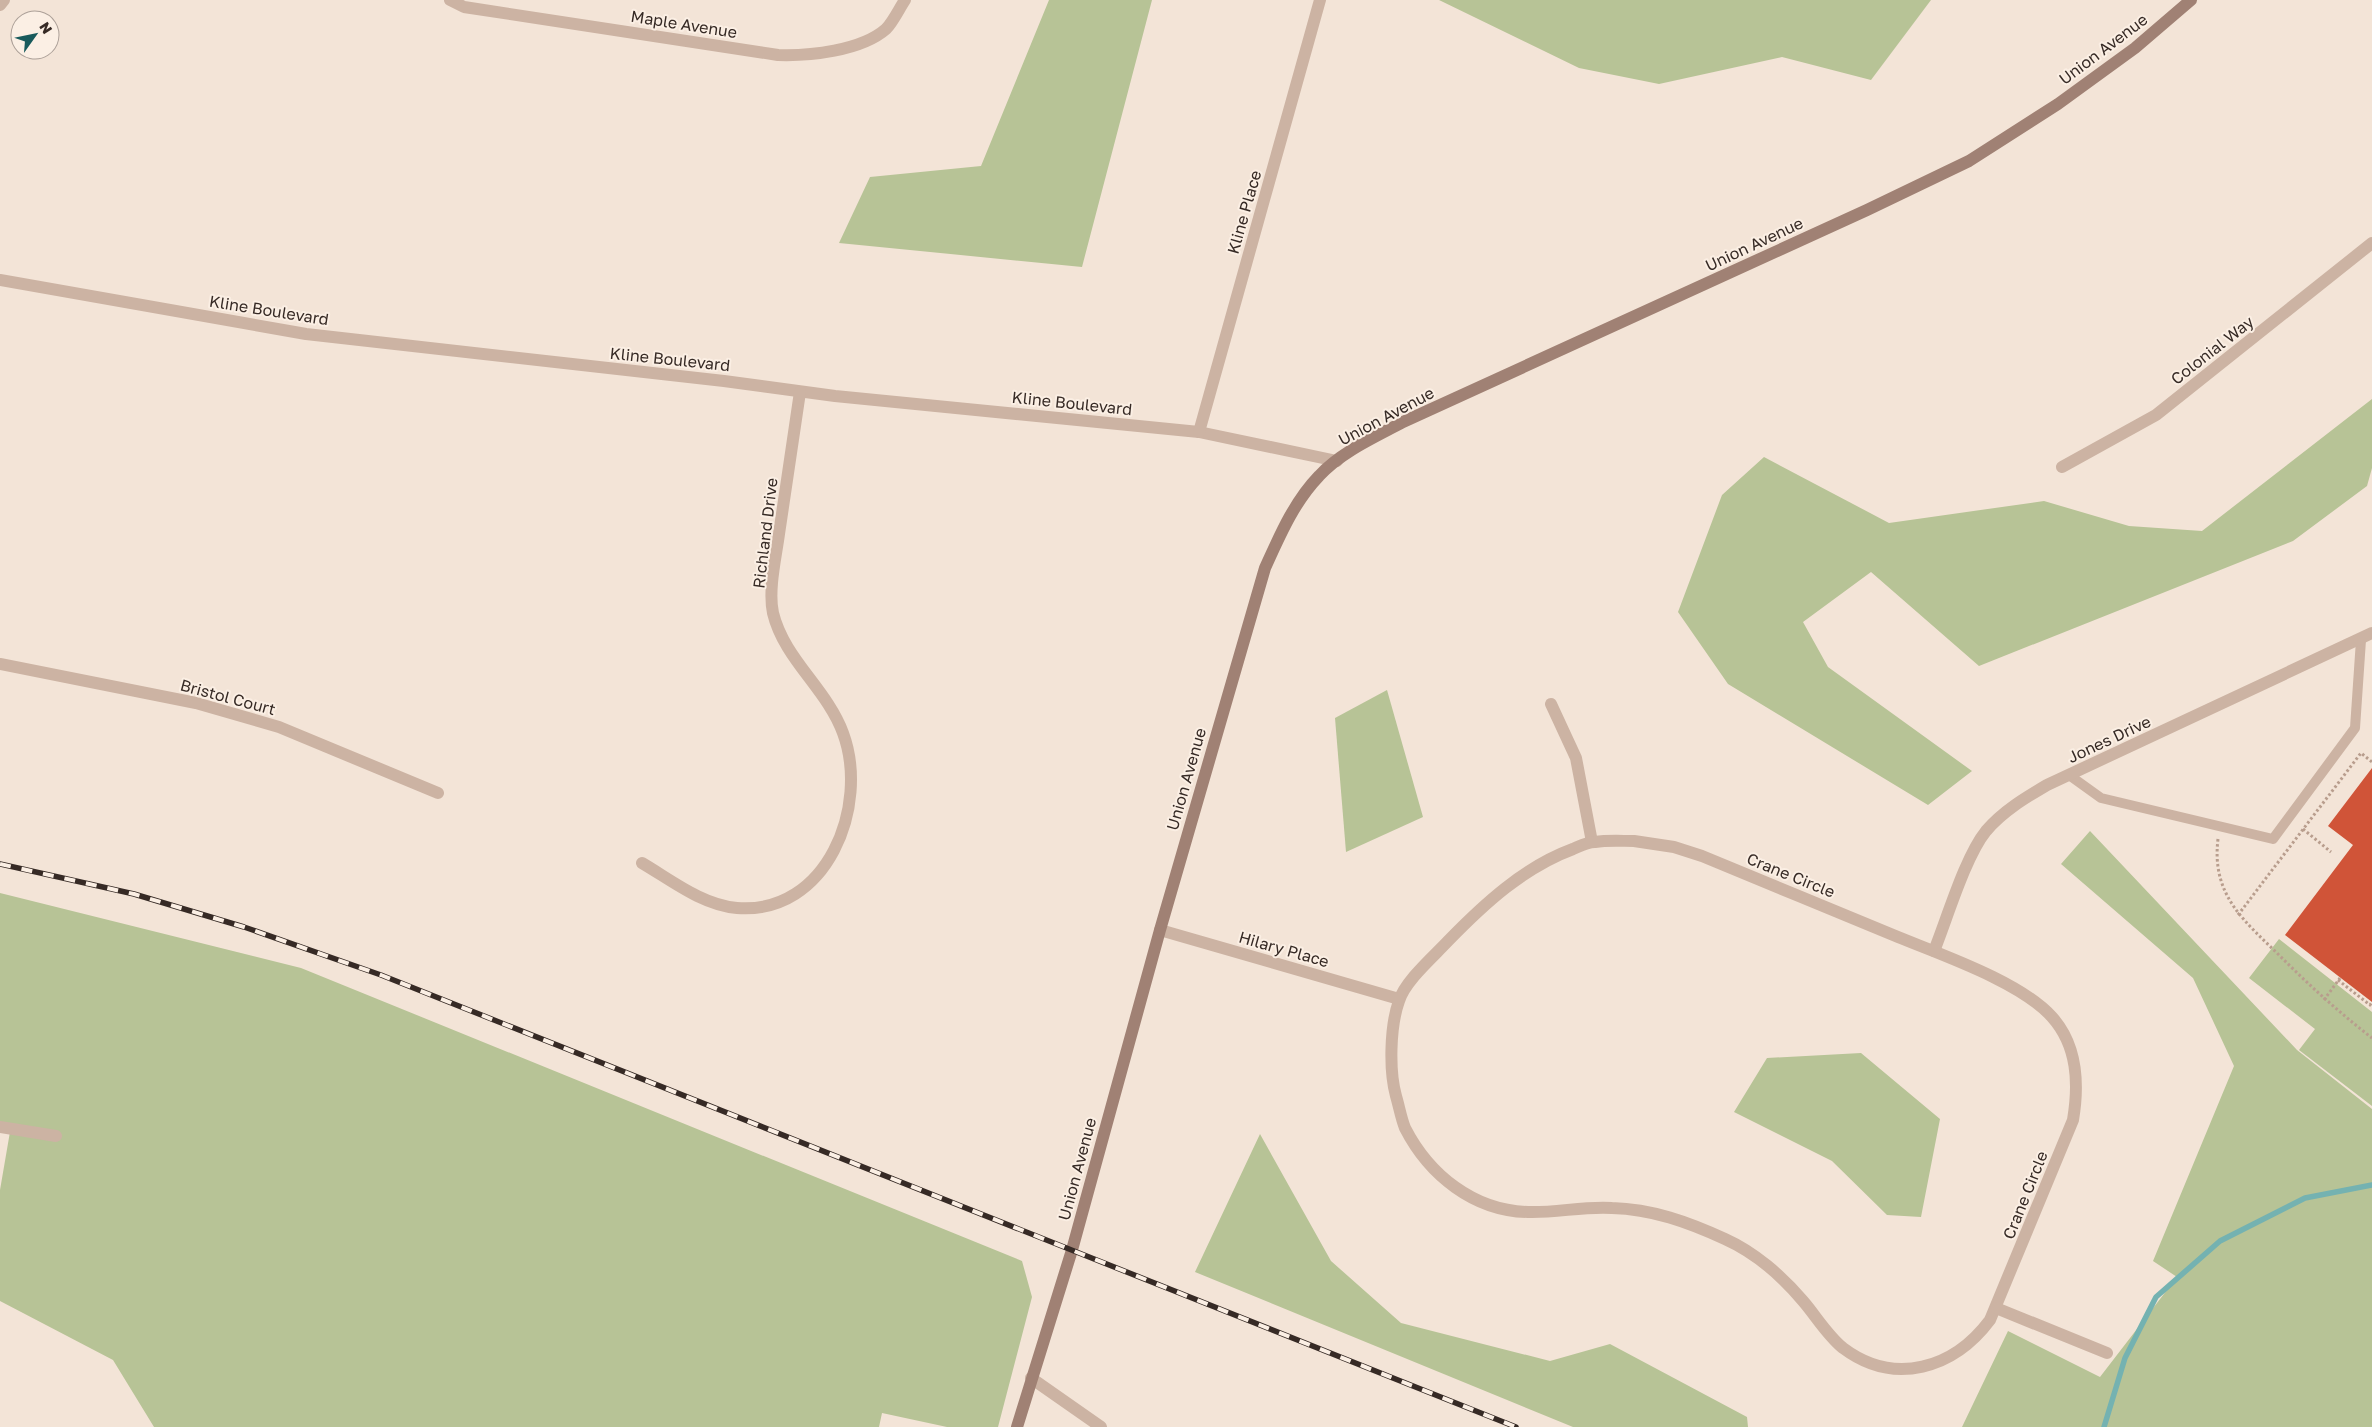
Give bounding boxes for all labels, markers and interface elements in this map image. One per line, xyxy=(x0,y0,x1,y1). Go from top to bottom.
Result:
street label: Maple Avenue xyxy=(629,6,739,42)
street label: Union Avenue xyxy=(2055,9,2151,89)
north arrow xyxy=(10,10,60,60)
text: N xyxy=(36,19,56,37)
street label: Kline Place xyxy=(1223,168,1265,256)
street label: Union Avenue xyxy=(1702,213,1806,275)
street label: Kline Boulevard xyxy=(208,291,330,329)
street label: Colonial Way xyxy=(2167,311,2257,389)
street label: Kline Boulevard xyxy=(609,343,731,375)
street label: Union Avenue xyxy=(1335,382,1437,450)
street label: Kline Boulevard xyxy=(1011,387,1133,419)
street label: Richland Drive xyxy=(748,477,782,589)
street label: Bristol Court xyxy=(178,675,278,719)
street label: Jones Drive xyxy=(2064,711,2154,767)
street label: Union Avenue xyxy=(1162,725,1210,833)
street label: Crane Circle xyxy=(1744,848,1838,902)
street label: Hilary Place xyxy=(1237,927,1331,971)
street label: Union Avenue xyxy=(1054,1115,1100,1223)
street label: Crane Circle xyxy=(1998,1148,2052,1242)

